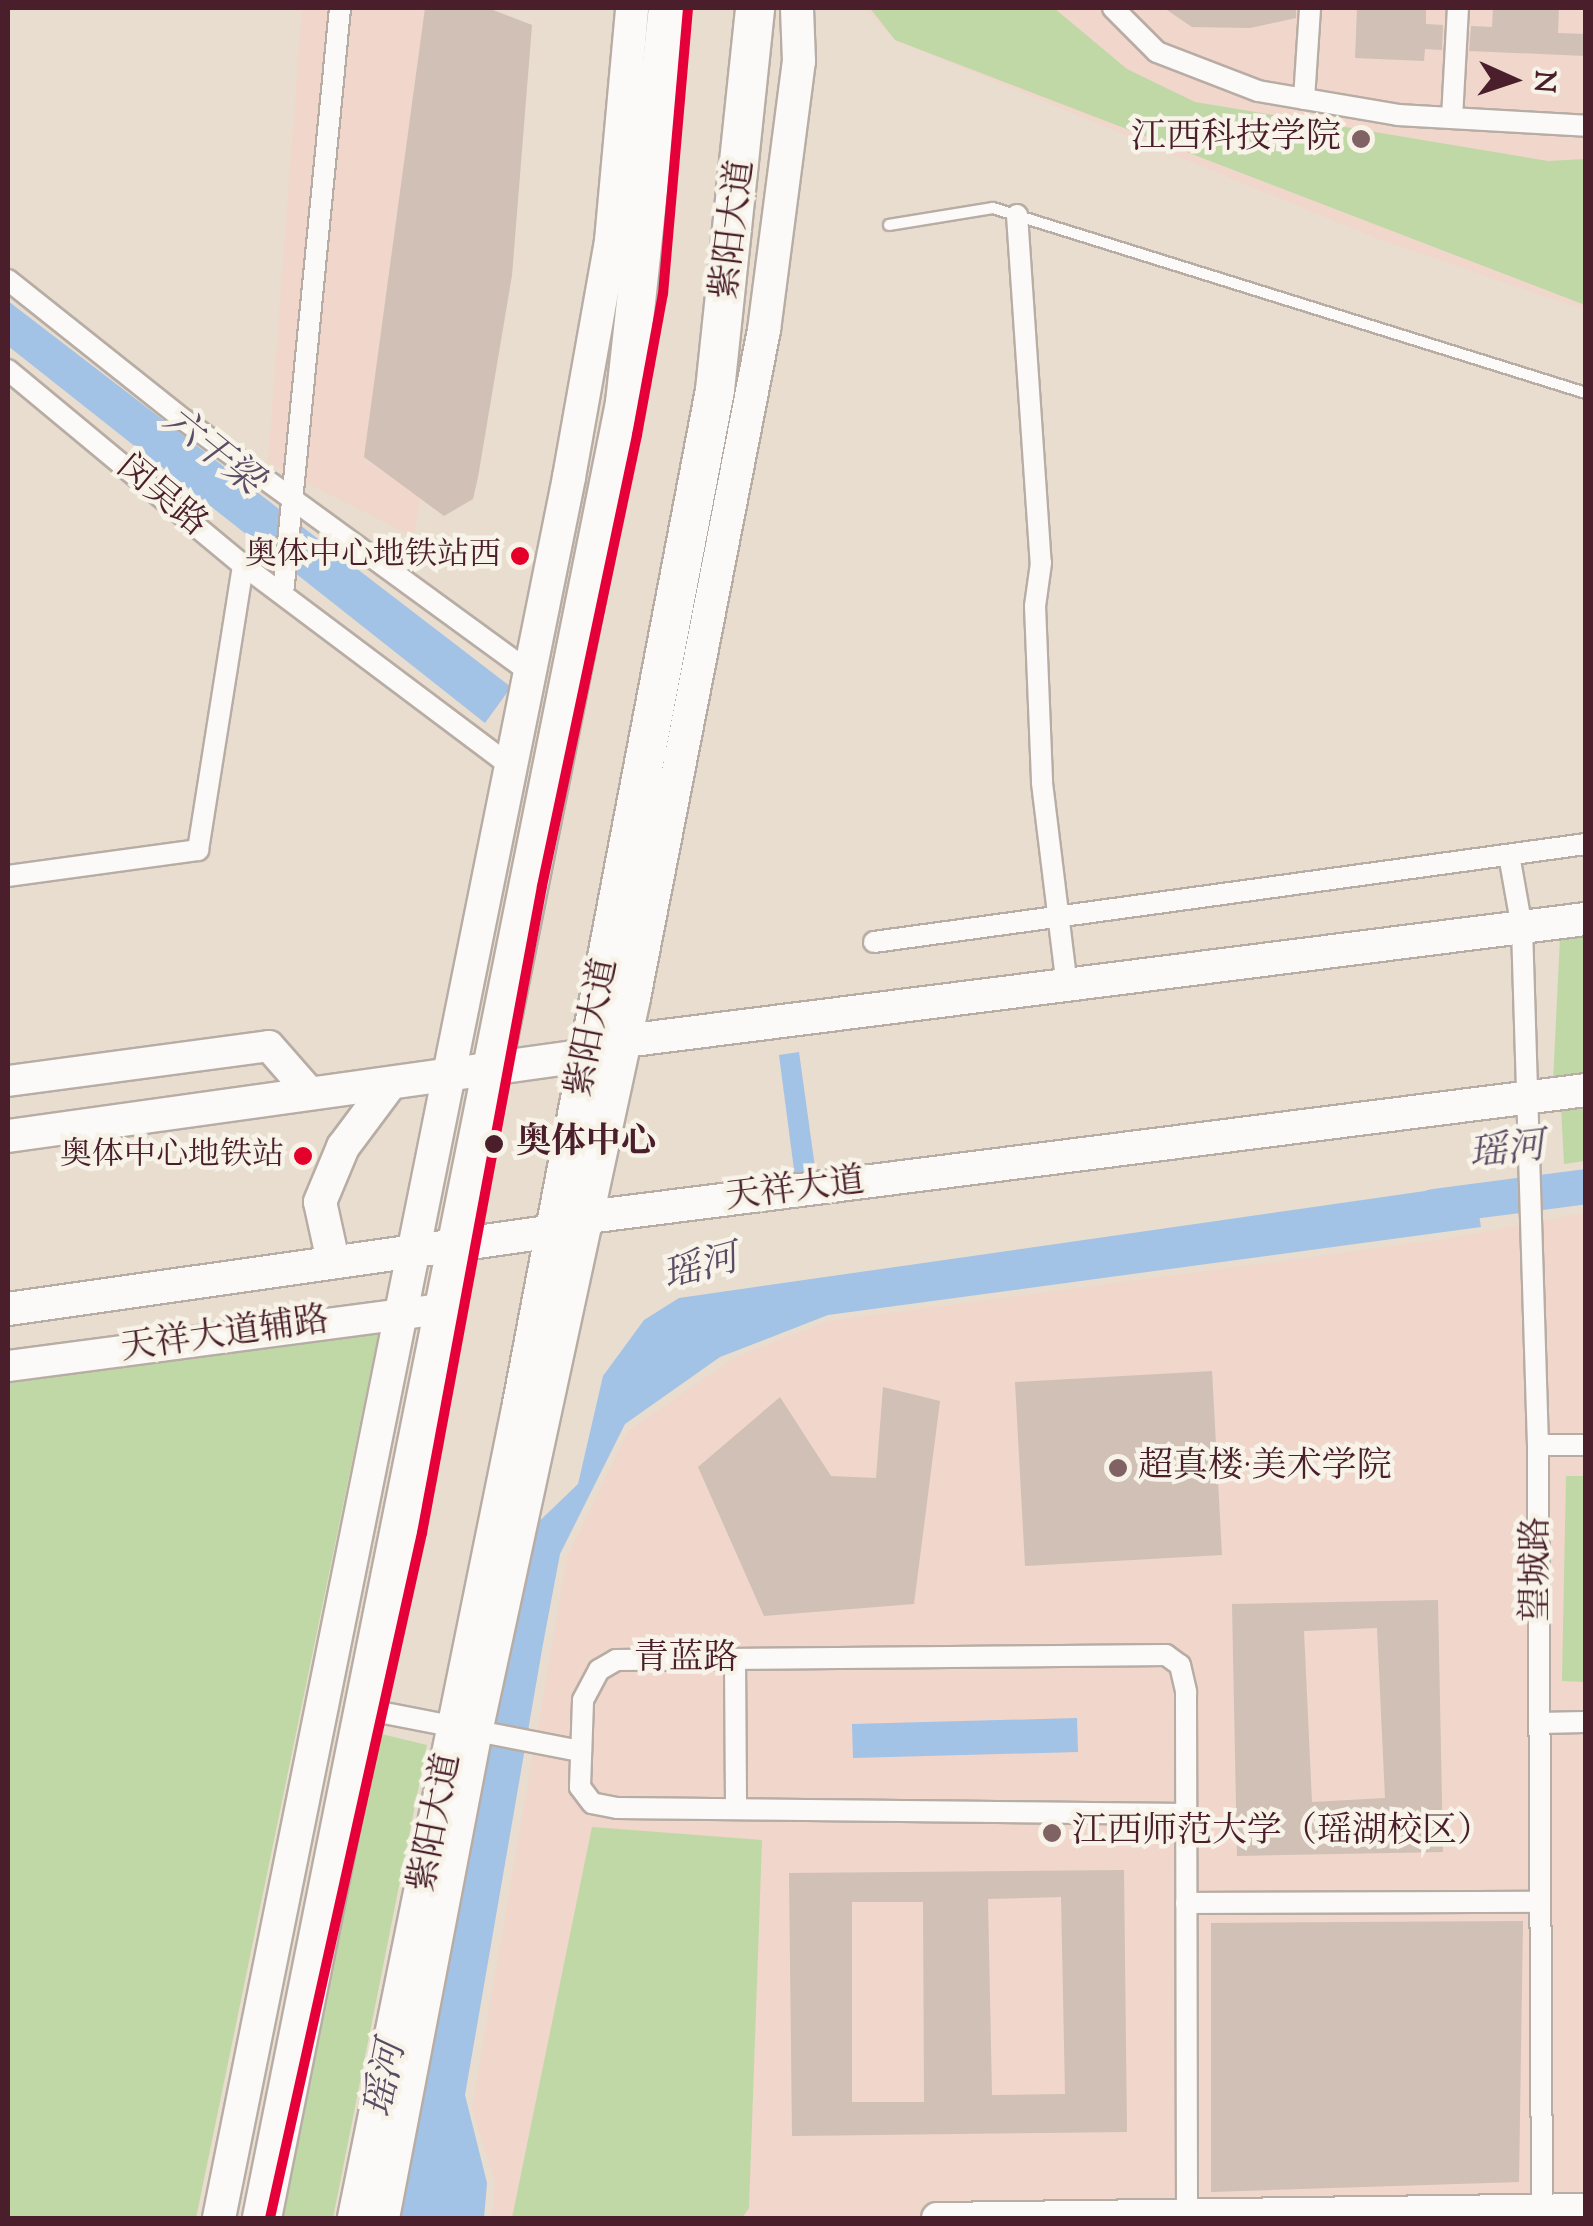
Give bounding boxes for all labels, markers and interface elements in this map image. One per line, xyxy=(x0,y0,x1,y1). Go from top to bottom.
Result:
north arrow xyxy=(1463,30,1563,130)
text: N xyxy=(1522,69,1564,94)
place label: 江西科技学院 xyxy=(1131,118,1341,160)
marker: 江西科技学院 xyxy=(1350,128,1372,150)
street label: 紫阳大道 xyxy=(706,158,764,302)
water label: 六干梁 xyxy=(152,399,270,507)
street label: 闵吴路 xyxy=(107,447,215,547)
place label: 奥体中心地铁站西 xyxy=(245,537,501,575)
marker: 奥体中心地铁站西 xyxy=(510,546,530,566)
street label: 紫阳大道 xyxy=(560,955,628,1101)
place label: 奥体中心 xyxy=(516,1123,656,1165)
water label: 瑶河 xyxy=(1467,1126,1547,1180)
marker: 奥体中心 xyxy=(481,1131,507,1157)
place label: 奥体中心地铁站 xyxy=(60,1137,284,1175)
marker: 奥体中心地铁站 xyxy=(293,1146,313,1166)
street label: 天祥大道 xyxy=(723,1162,867,1220)
water label: 瑶河 xyxy=(658,1238,744,1302)
street label: 天祥大道辅路 xyxy=(118,1301,332,1371)
place label: 超真楼·美术学院 xyxy=(1138,1447,1392,1489)
marker: 超真楼·美术学院 xyxy=(1107,1457,1129,1479)
street label: 望城路 xyxy=(1517,1517,1559,1621)
street label: 青蓝路 xyxy=(634,1639,738,1681)
street label: 紫阳大道 xyxy=(403,1750,471,1896)
place label: 江西师范大学（瑶湖校区） xyxy=(1072,1812,1492,1854)
marker: 江西师范大学（瑶湖校区） xyxy=(1041,1822,1063,1844)
water label: 瑶河 xyxy=(358,2038,418,2122)

